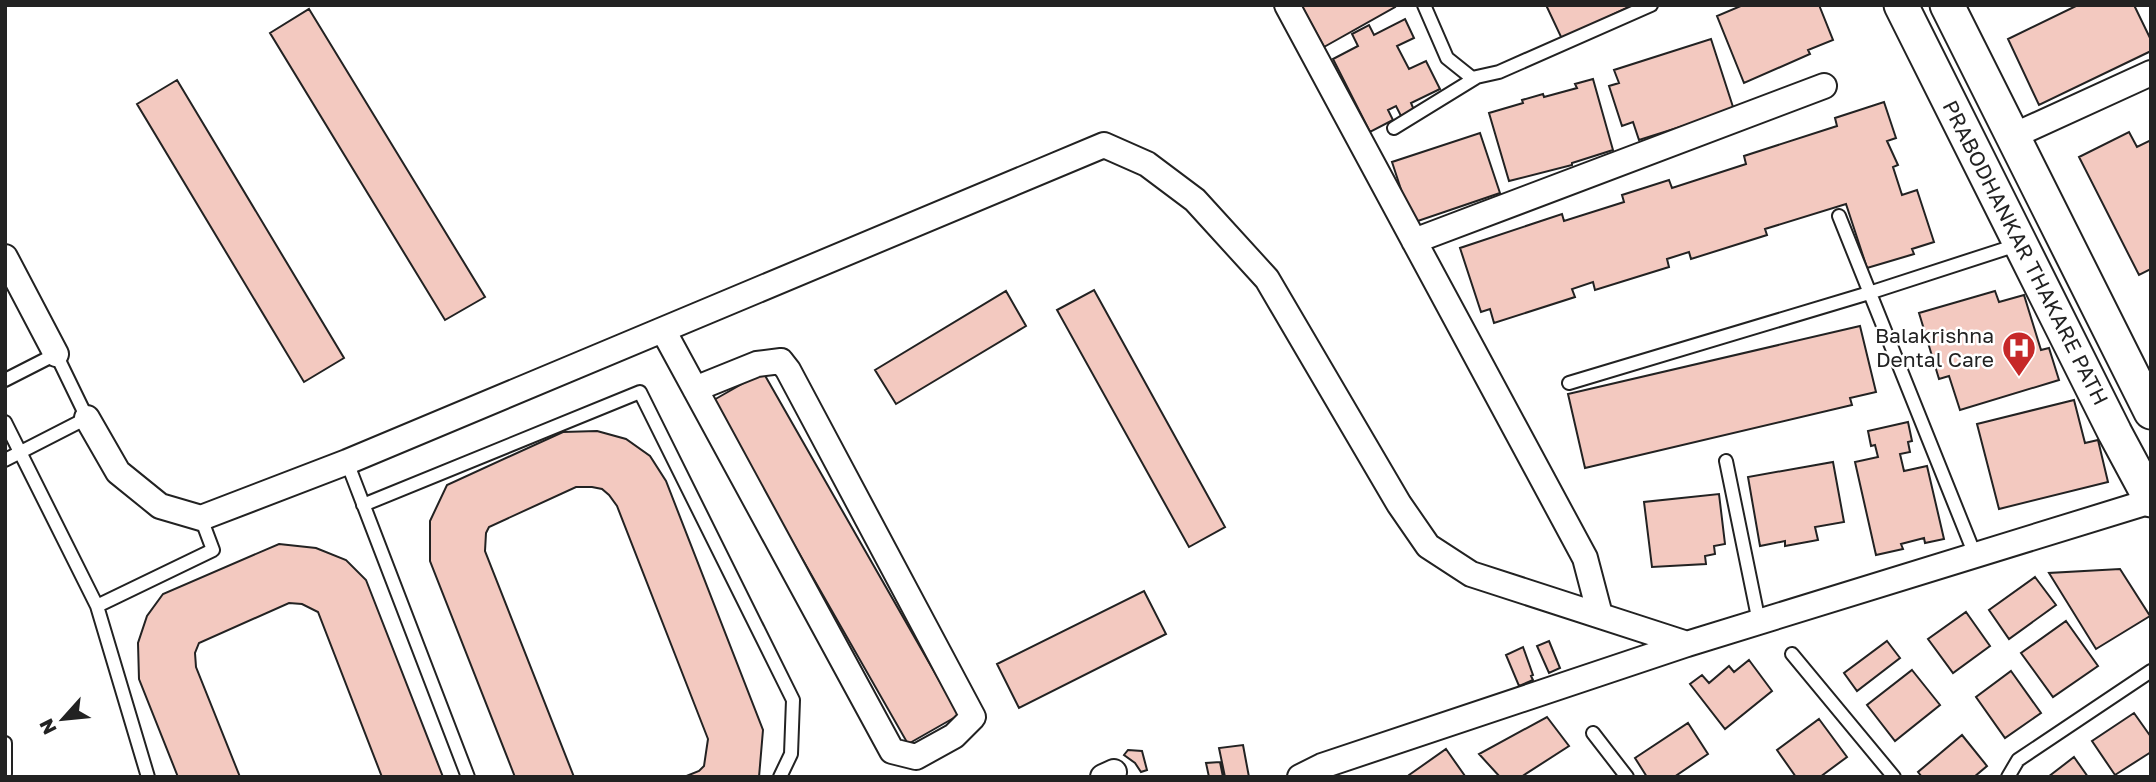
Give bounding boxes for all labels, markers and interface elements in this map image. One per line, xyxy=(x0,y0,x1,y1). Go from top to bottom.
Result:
street label: PRABODHANKAR THAKARE PATH xyxy=(1937,96,2114,409)
place label: Balakrishna Dental Care xyxy=(1875,322,1994,372)
hospital icon: Balakrishna Dental Care xyxy=(2000,329,2038,378)
north arrow xyxy=(28,684,98,754)
text: N xyxy=(34,715,61,739)

